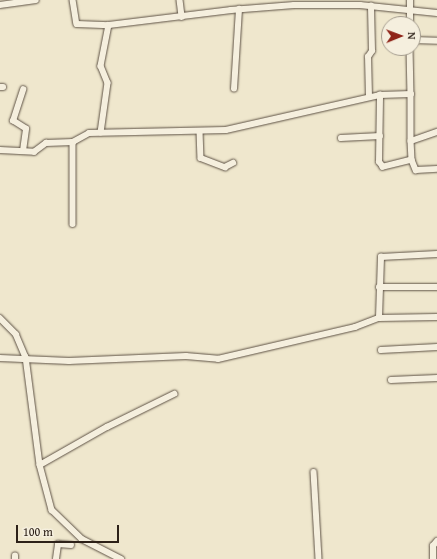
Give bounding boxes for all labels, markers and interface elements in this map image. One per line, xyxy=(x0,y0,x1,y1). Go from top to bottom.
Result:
north arrow xyxy=(381,16,421,56)
text: N xyxy=(404,32,420,40)
scale bar xyxy=(18,517,121,543)
text: 100 m xyxy=(23,523,53,540)

